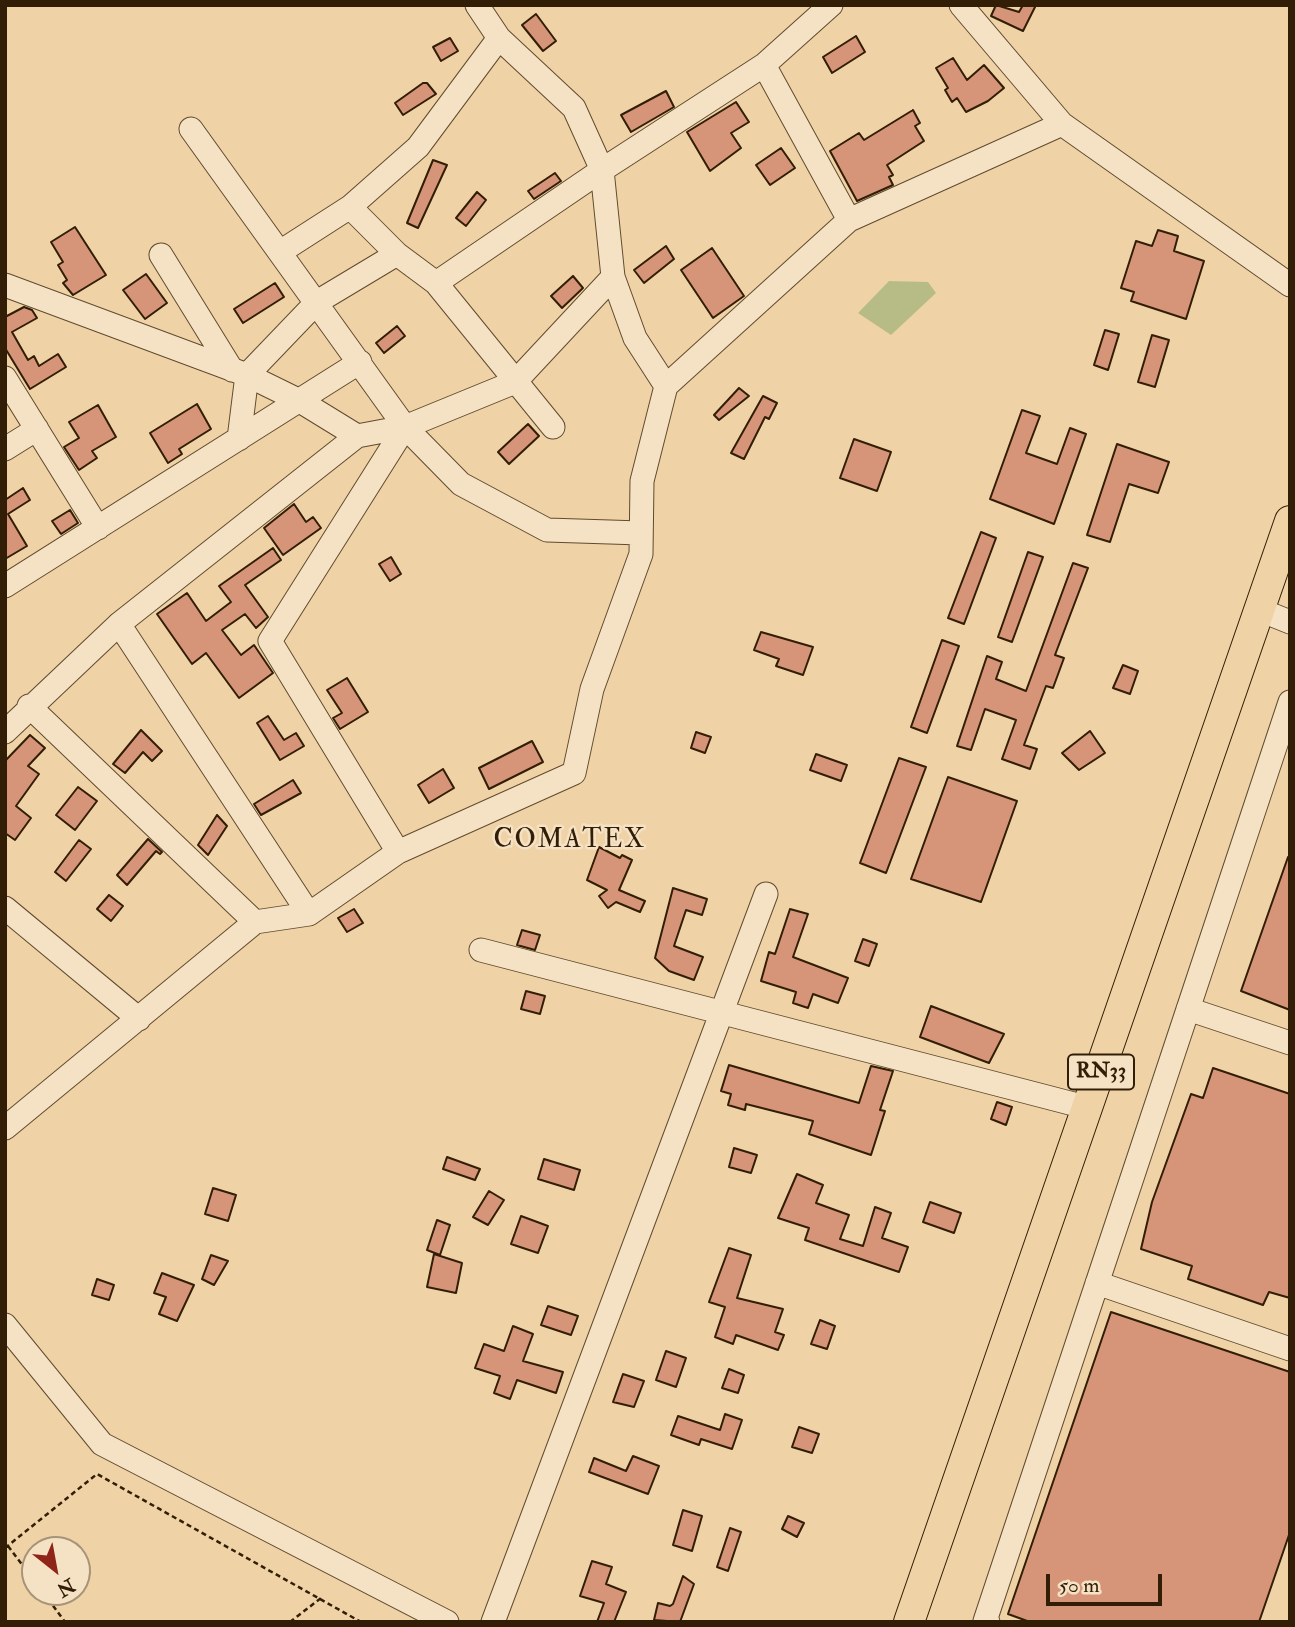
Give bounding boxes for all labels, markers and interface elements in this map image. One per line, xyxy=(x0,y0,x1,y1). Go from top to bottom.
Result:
district label: COMATEX xyxy=(494,825,646,857)
road number: RN33 xyxy=(1068,1054,1134,1090)
north arrow xyxy=(21,1536,91,1606)
scale bar xyxy=(1050,1560,1166,1604)
text: 50 m xyxy=(1059,1572,1100,1599)
text: N xyxy=(52,1573,79,1602)

